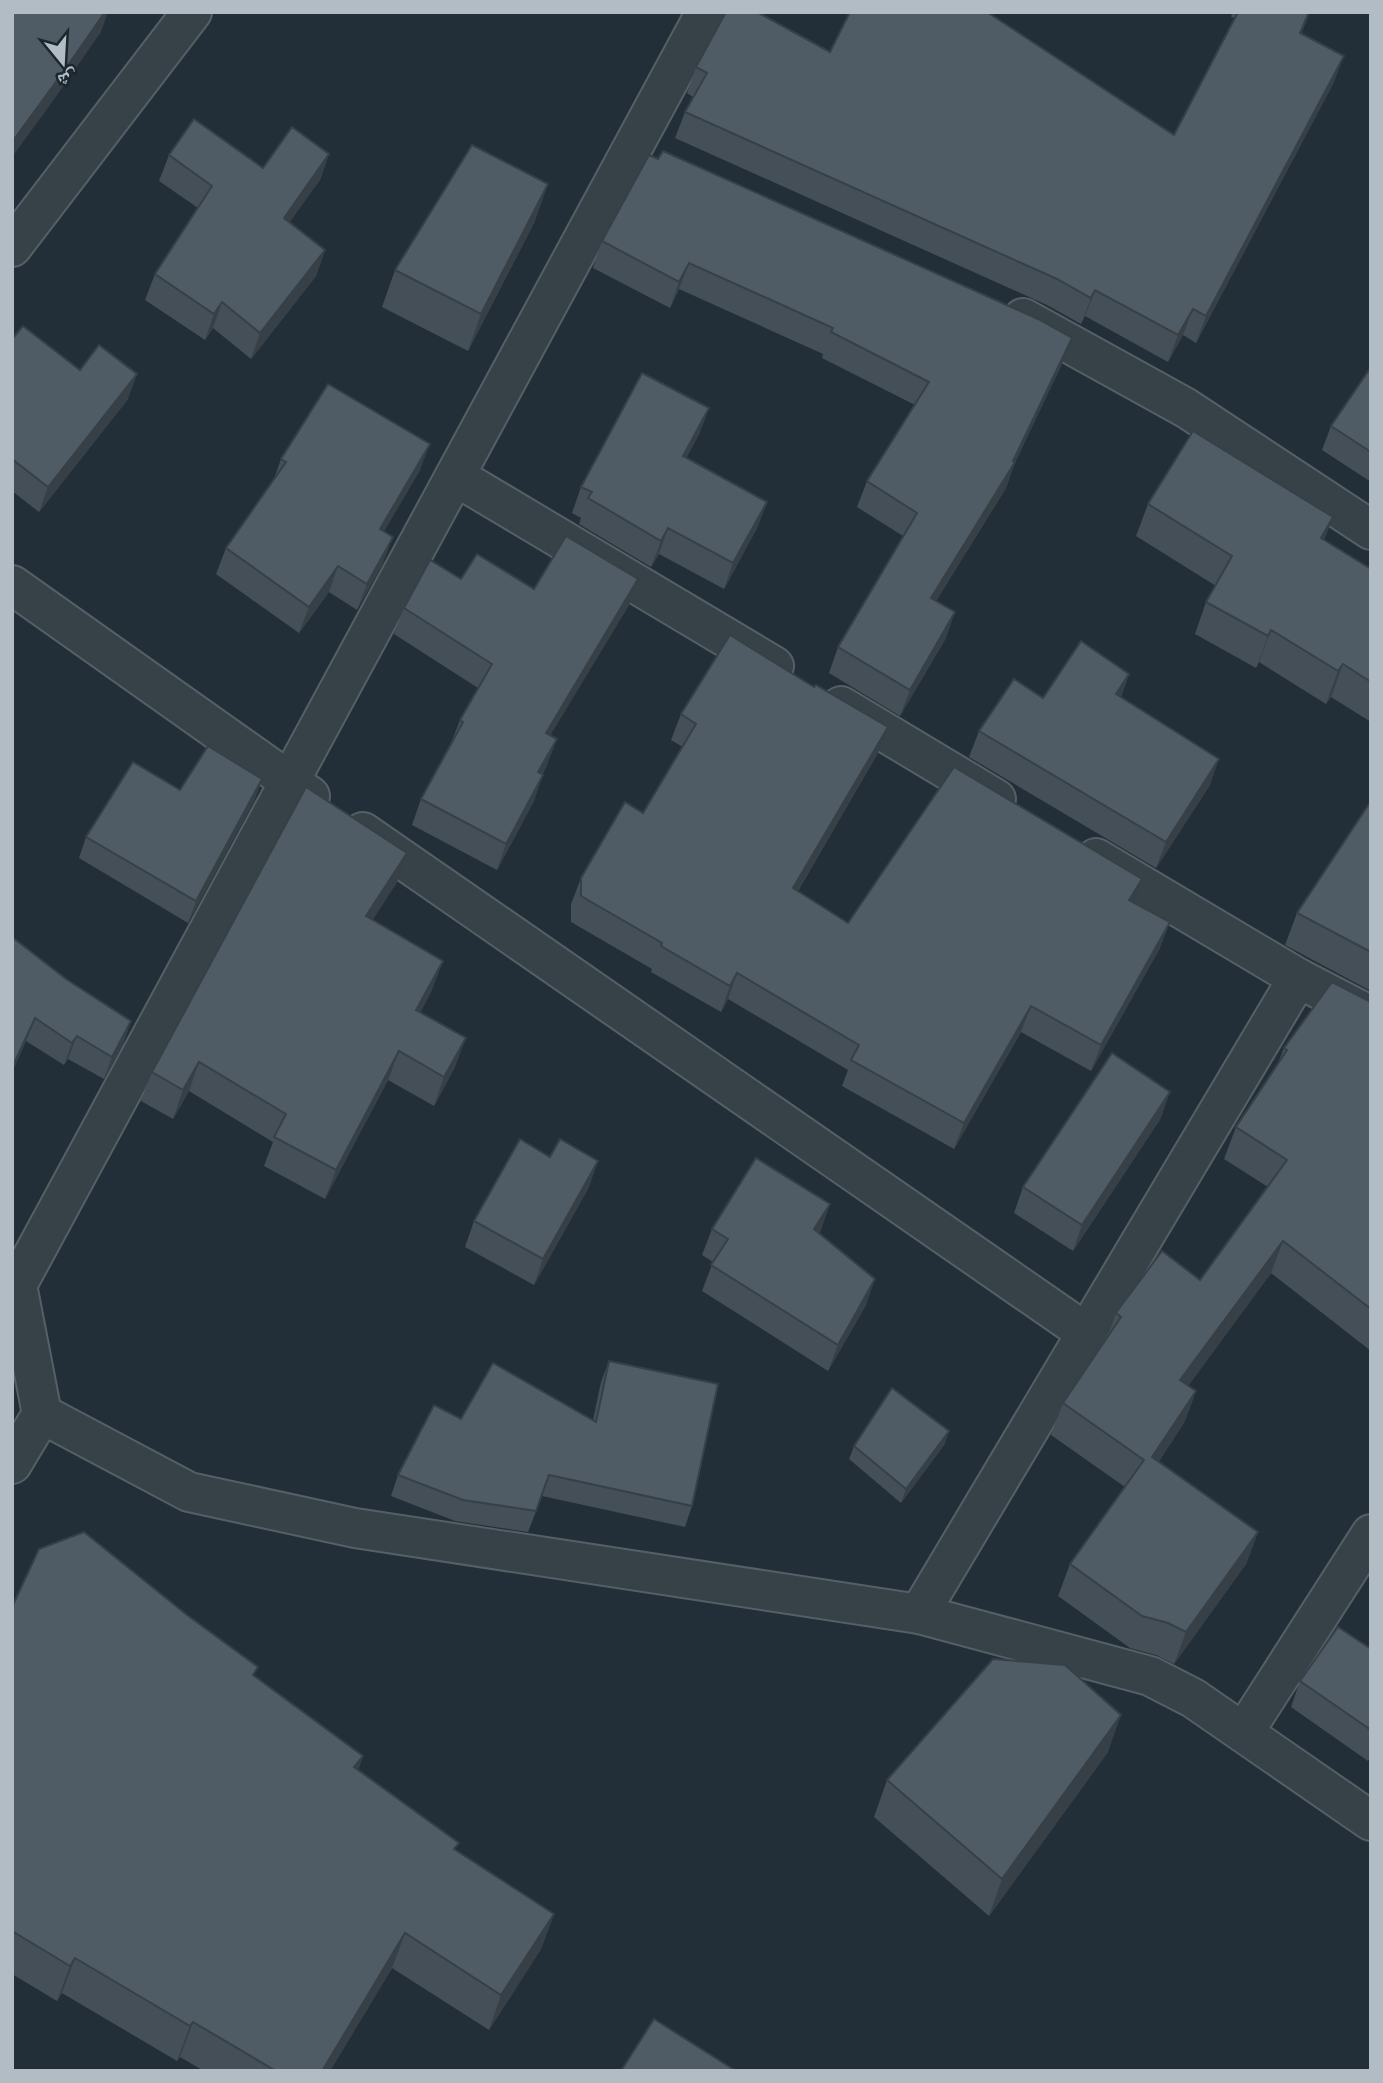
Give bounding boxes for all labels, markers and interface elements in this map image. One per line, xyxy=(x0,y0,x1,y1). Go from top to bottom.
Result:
north arrow xyxy=(28,28,98,98)
text: ش xyxy=(54,63,82,94)

